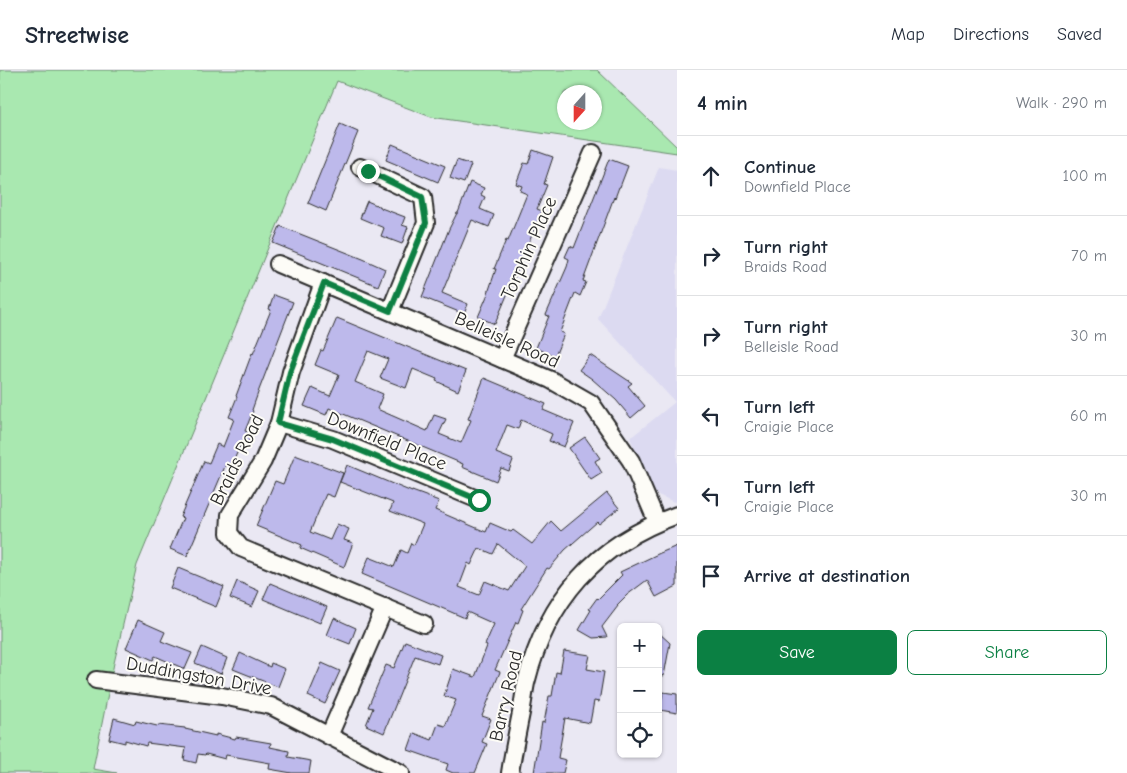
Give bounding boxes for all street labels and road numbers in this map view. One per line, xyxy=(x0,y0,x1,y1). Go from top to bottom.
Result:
street label: Torphin Place xyxy=(496,193,562,303)
street label: Belleisle Road xyxy=(451,307,563,373)
street label: Downfield Place xyxy=(324,407,450,475)
street label: Braids Road xyxy=(206,411,268,509)
street label: Barry Road xyxy=(485,648,527,744)
street label: Duddingston Drive xyxy=(125,652,273,700)

